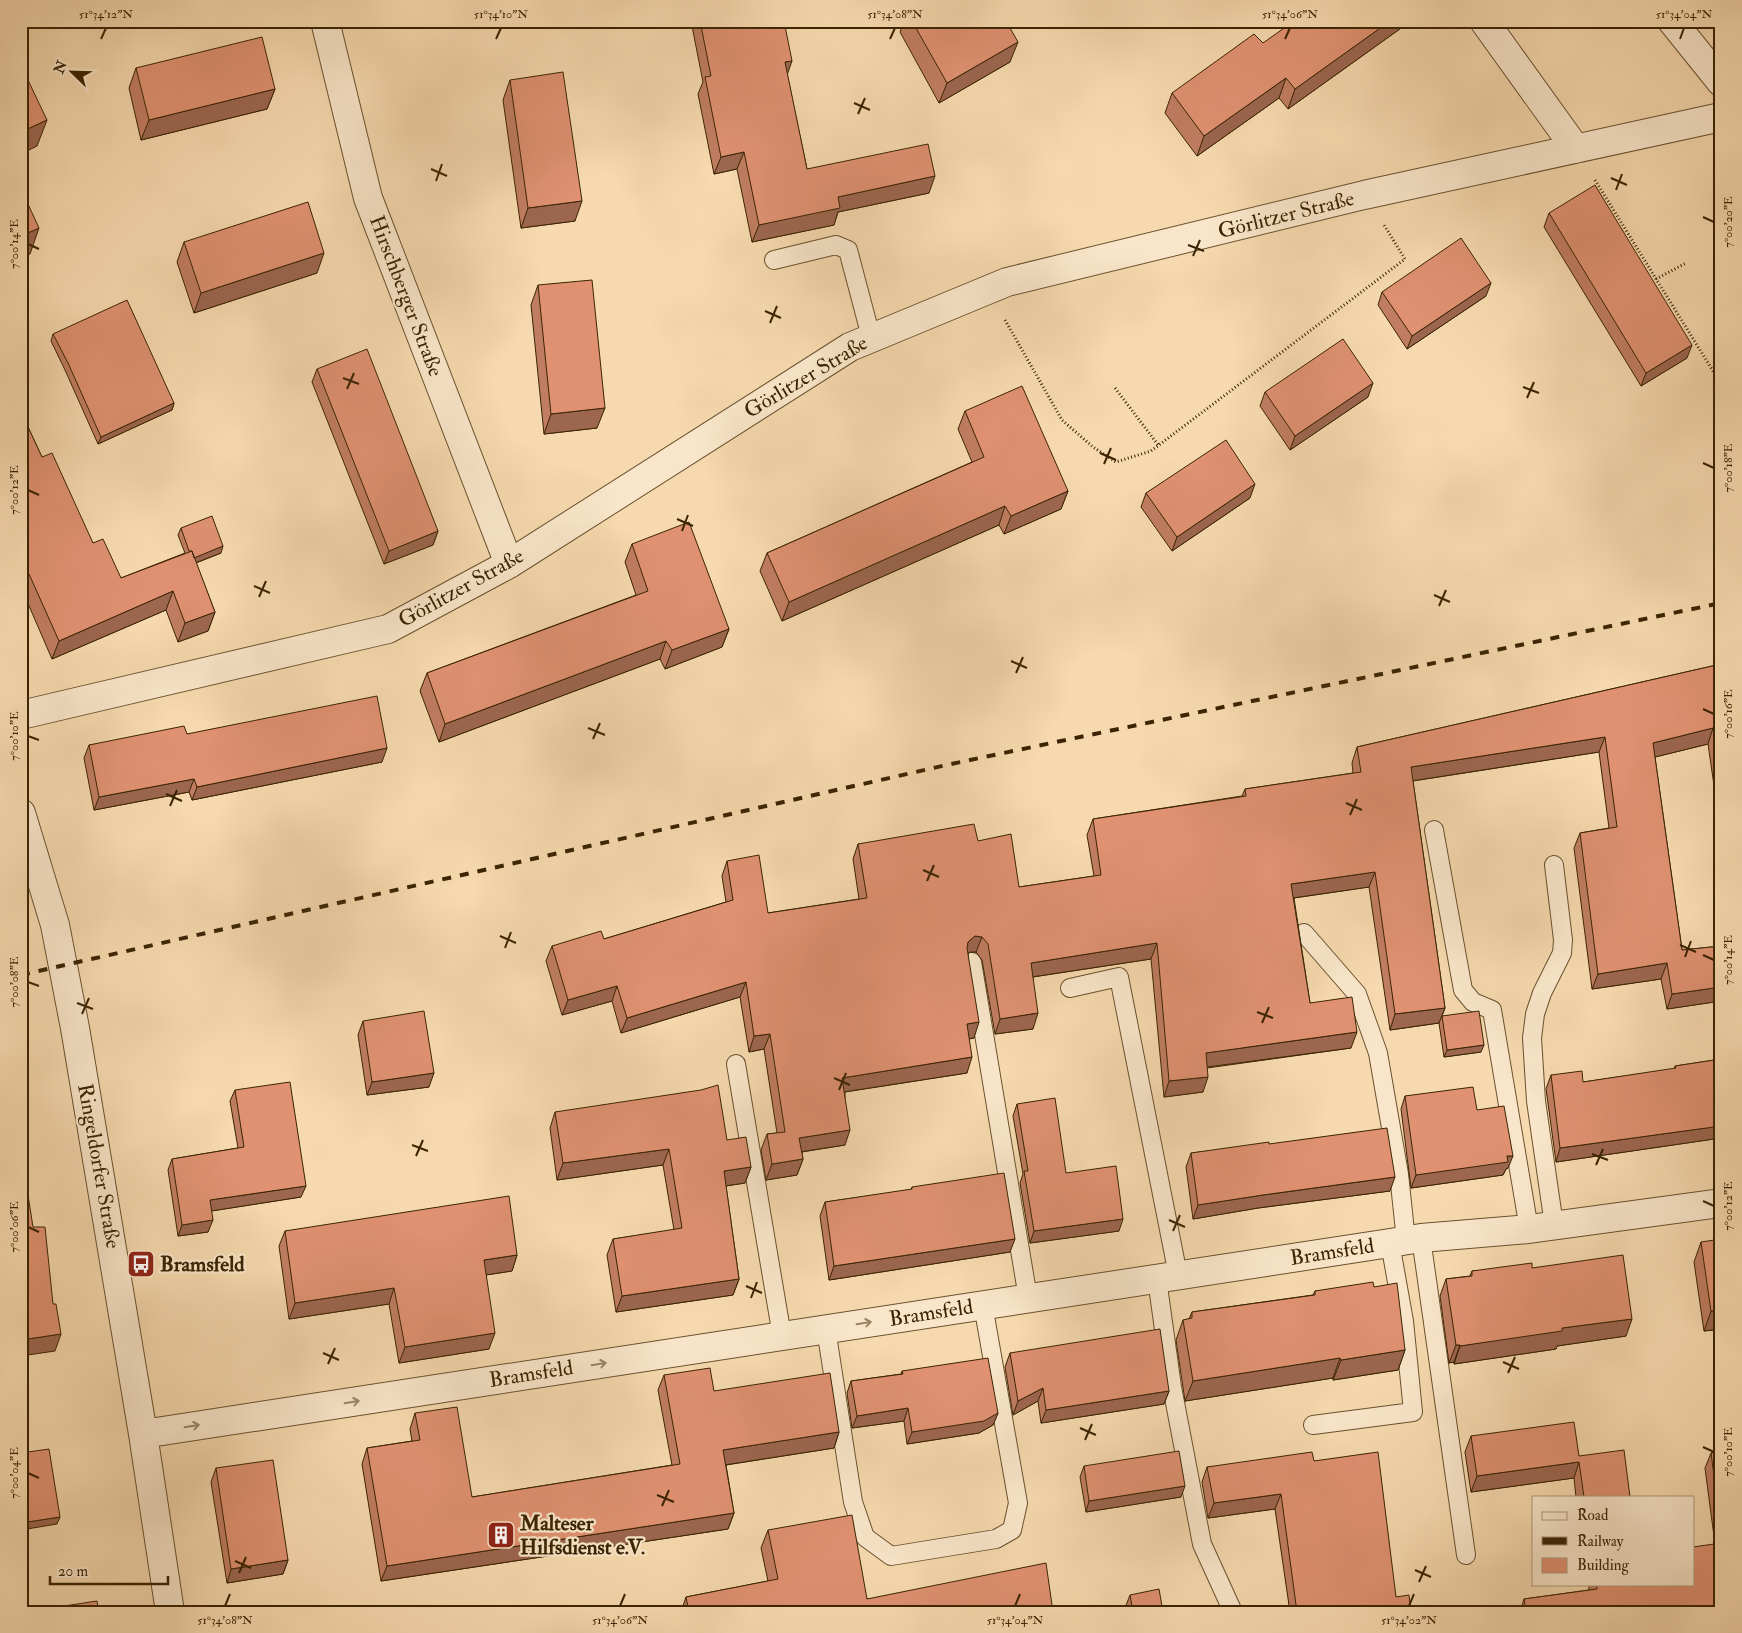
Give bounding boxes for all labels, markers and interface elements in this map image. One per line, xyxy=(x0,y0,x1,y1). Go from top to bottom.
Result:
text: 51°34'12"N xyxy=(79,7,133,22)
text: 51°34'10"N xyxy=(474,7,528,22)
text: 51°34'08"N xyxy=(867,7,923,22)
text: 51°34'06"N xyxy=(1262,7,1318,22)
text: 51°34'04"N xyxy=(1656,7,1712,22)
north arrow xyxy=(48,48,98,98)
text: N xyxy=(50,58,71,77)
street label: Görlitzer Straße xyxy=(1215,185,1357,245)
text: 7°00'20"E xyxy=(1721,196,1736,248)
street label: Hirschberger Straße xyxy=(363,212,449,381)
text: 7°00'14"E xyxy=(7,219,22,269)
street label: Görlitzer Straße xyxy=(739,329,873,424)
text: 7°00'18"E xyxy=(1721,443,1736,492)
text: 7°00'12"E xyxy=(7,465,22,515)
street label: Görlitzer Straße xyxy=(394,542,529,634)
text: 7°00'16"E xyxy=(1721,689,1736,739)
text: 7°00'10"E xyxy=(7,711,22,761)
text: 7°00'14"E xyxy=(1721,935,1736,985)
text: 7°00'08"E xyxy=(7,956,22,1007)
street label: Ringeldorfer Straße xyxy=(71,1081,127,1251)
text: 7°00'12"E xyxy=(1721,1181,1736,1231)
text: 7°00'06"E xyxy=(7,1201,22,1253)
street label: Bramsfeld xyxy=(1288,1232,1377,1272)
bus stop icon: Bramsfeld xyxy=(126,1249,156,1279)
place label: Bramsfeld xyxy=(160,1251,245,1278)
street label: Bramsfeld xyxy=(887,1293,976,1333)
one-way arrow xyxy=(855,1318,871,1328)
street label: Bramsfeld xyxy=(487,1354,576,1394)
one-way arrow xyxy=(591,1359,607,1369)
one-way arrow xyxy=(344,1396,360,1406)
one-way arrow xyxy=(183,1421,199,1431)
text: 7°00'10"E xyxy=(1721,1427,1736,1477)
text: 7°00'04"E xyxy=(7,1447,22,1499)
legend xyxy=(1532,1496,1694,1586)
text: Road xyxy=(1577,1506,1609,1525)
place label: Malteser Hilfsdienst e.V. xyxy=(519,1510,645,1561)
building icon: Malteser Hilfsdienst e.V. xyxy=(486,1520,516,1550)
text: Railway xyxy=(1577,1532,1624,1551)
scale bar xyxy=(50,1553,168,1585)
text: Building xyxy=(1577,1556,1629,1575)
text: 20 m xyxy=(58,1562,88,1581)
text: 51°34'08"N xyxy=(197,1613,253,1628)
text: 51°34'06"N xyxy=(592,1613,648,1628)
text: 51°34'04"N xyxy=(987,1613,1043,1628)
text: 51°34'02"N xyxy=(1381,1613,1437,1628)

